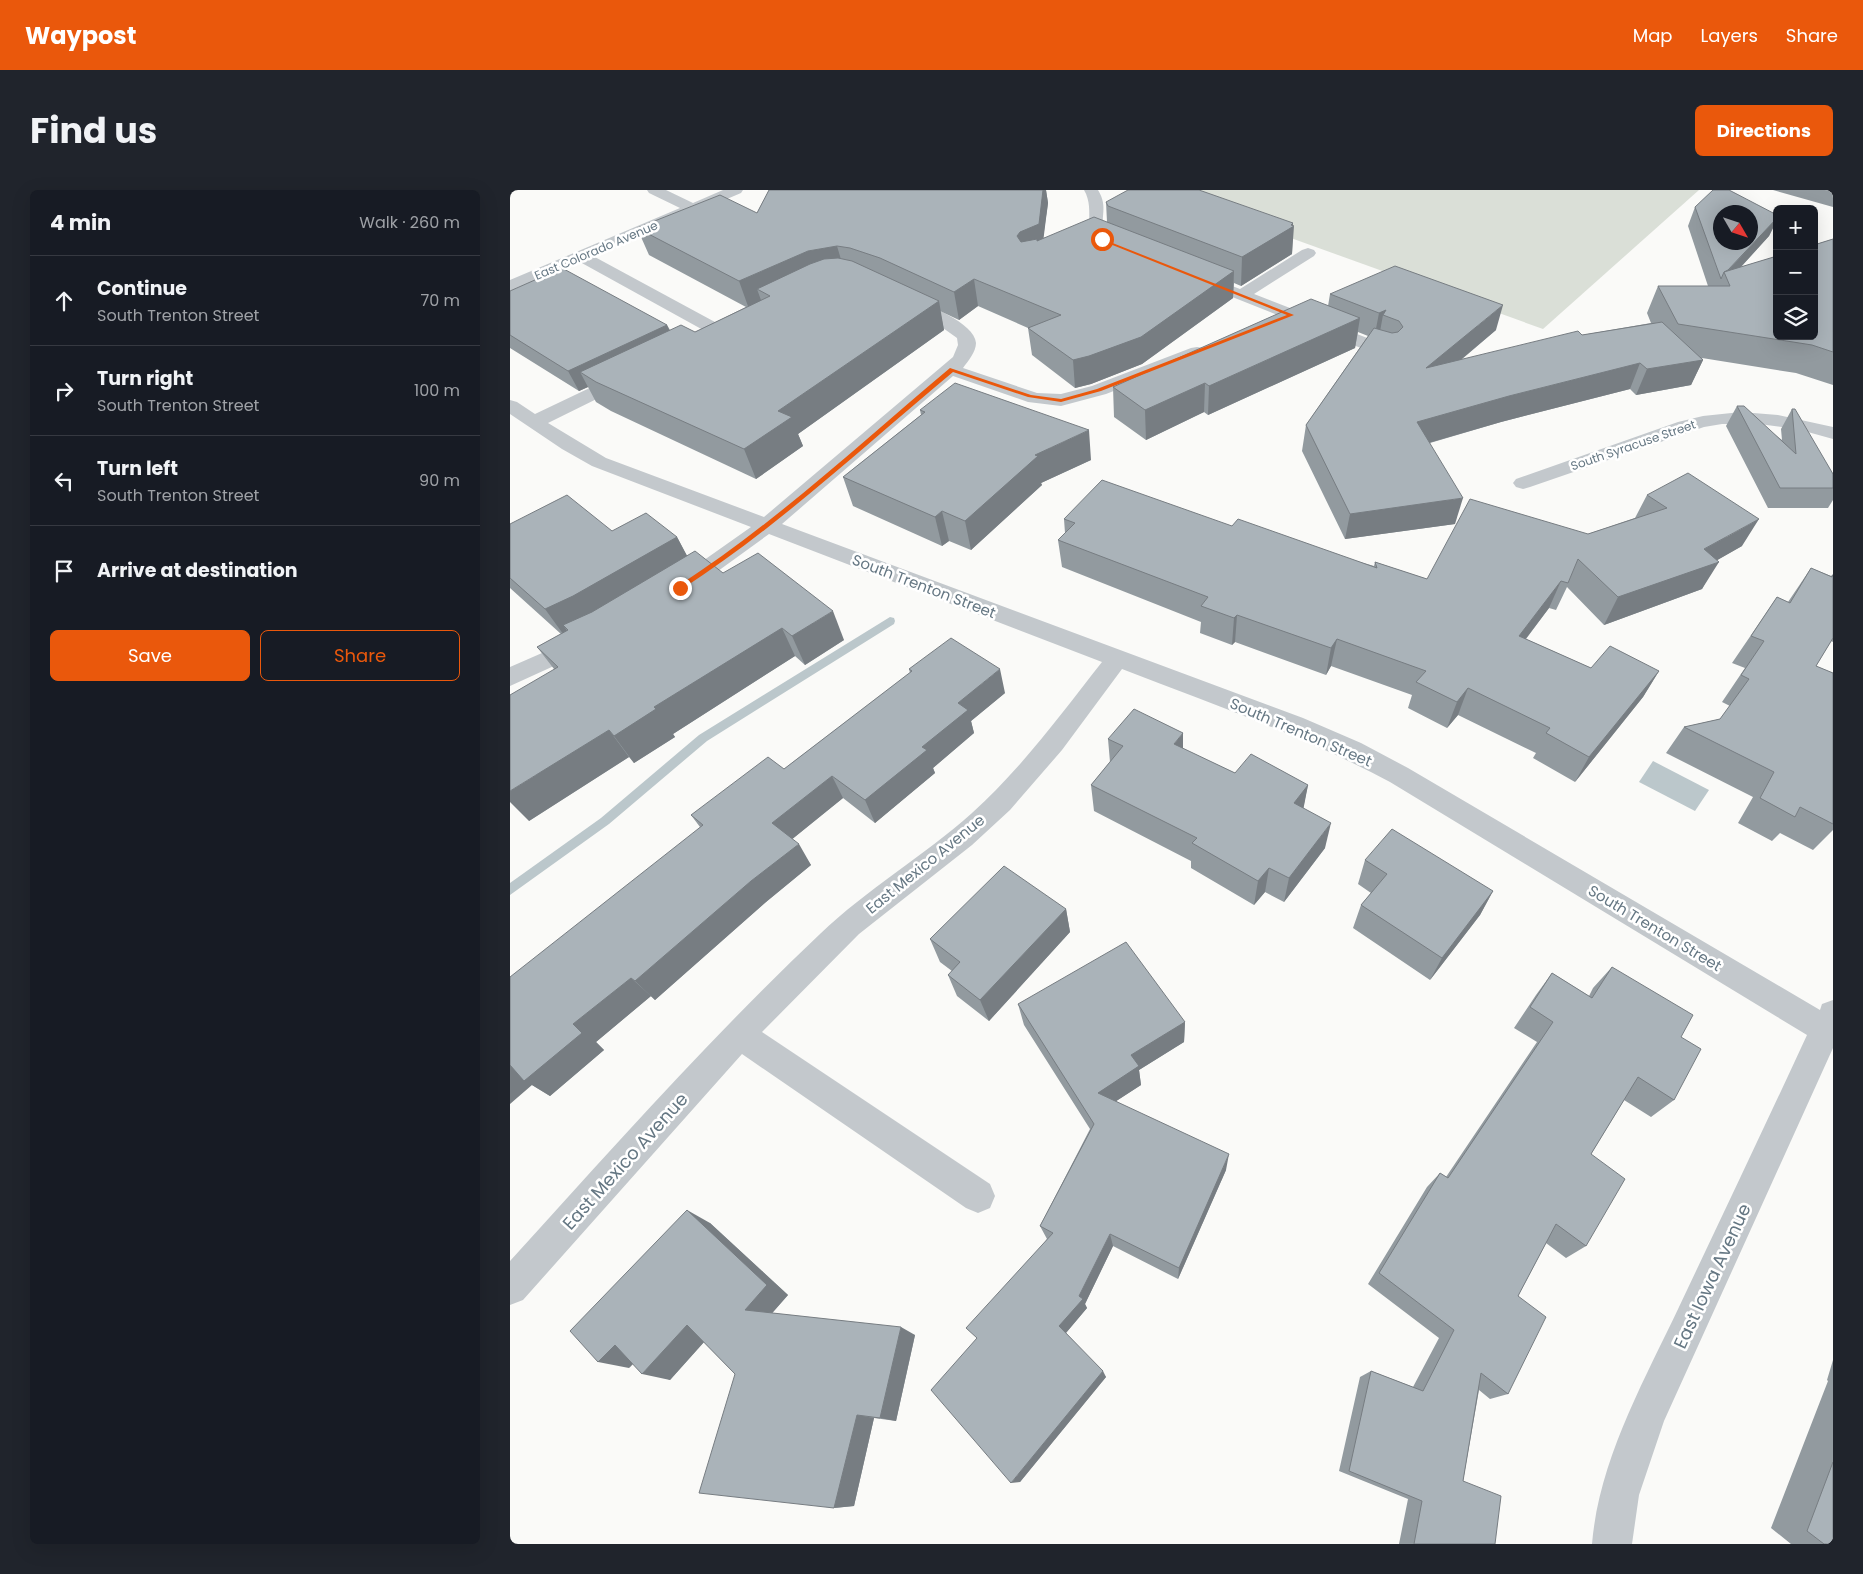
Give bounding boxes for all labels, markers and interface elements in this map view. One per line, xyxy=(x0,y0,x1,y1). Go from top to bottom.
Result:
text: Waypost xyxy=(25,19,136,52)
text: Map xyxy=(1633,23,1673,48)
text: Layers xyxy=(1701,23,1758,48)
text: Share xyxy=(1786,23,1838,48)
button: Directions xyxy=(1695,105,1833,156)
text: Find us xyxy=(30,106,157,155)
north arrow xyxy=(1713,205,1758,250)
map controls xyxy=(1773,205,1818,340)
button: + xyxy=(1773,205,1818,250)
text: 4 min xyxy=(50,208,111,237)
text: Walk · 260 m xyxy=(359,211,460,234)
street label: East Colorado Avenue xyxy=(532,216,660,284)
route start xyxy=(1091,228,1114,251)
button: − xyxy=(1773,250,1818,295)
text: Continue xyxy=(97,275,187,302)
icon: ahead xyxy=(50,287,78,315)
text: 70 m xyxy=(420,289,460,312)
button: layers xyxy=(1773,295,1818,340)
text: South Trenton Street xyxy=(97,304,259,327)
text: Turn right xyxy=(97,365,193,392)
icon: right xyxy=(50,377,78,405)
text: 100 m xyxy=(414,379,460,402)
text: South Trenton Street xyxy=(97,394,259,417)
street label: South Syracuse Street xyxy=(1568,416,1698,474)
text: Turn left xyxy=(97,455,178,482)
icon: left xyxy=(50,467,78,495)
text: 90 m xyxy=(419,469,460,492)
text: South Trenton Street xyxy=(97,484,259,507)
street label: South Trenton Street xyxy=(849,549,999,623)
icon: arrive xyxy=(50,557,78,585)
text: Arrive at destination xyxy=(97,557,298,584)
route end xyxy=(669,577,692,600)
button: Save xyxy=(50,630,250,681)
button: Share xyxy=(260,630,460,681)
street label: South Trenton Street xyxy=(1227,693,1375,771)
street label: East Mexico Avenue xyxy=(861,810,989,918)
street label: South Trenton Street xyxy=(1584,880,1726,976)
street label: East Mexico Avenue xyxy=(557,1087,693,1235)
street label: East Iowa Avenue xyxy=(1667,1199,1757,1353)

